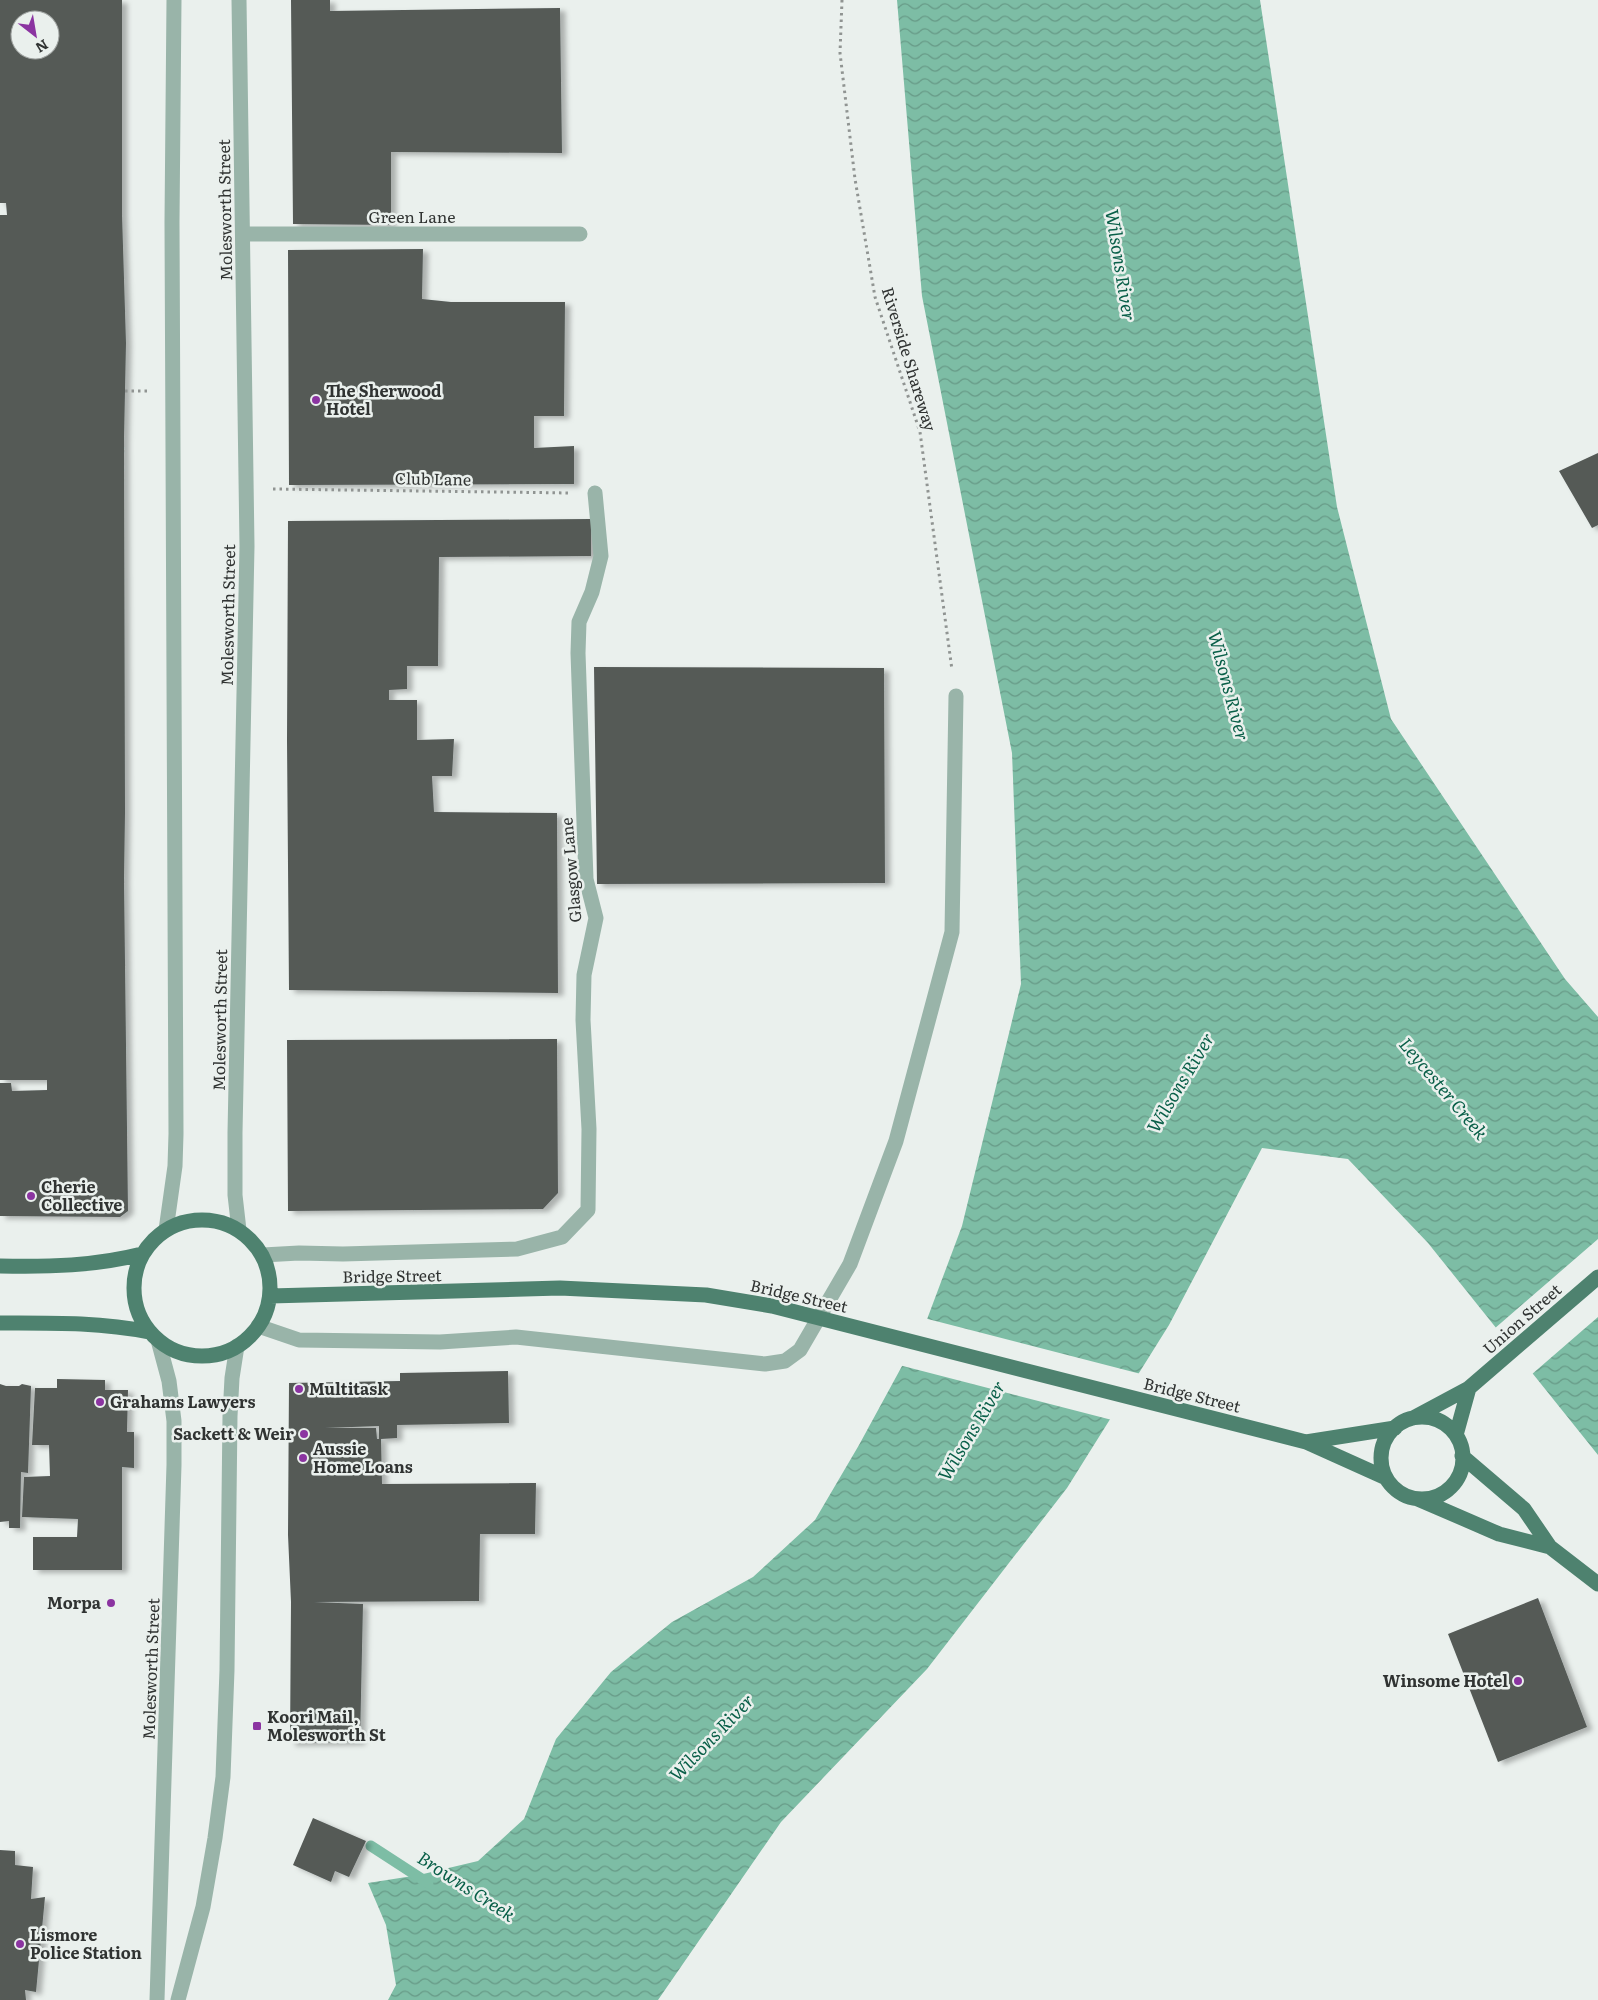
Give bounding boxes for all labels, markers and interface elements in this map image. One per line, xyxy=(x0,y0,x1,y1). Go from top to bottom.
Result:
north arrow xyxy=(10,10,60,60)
text: N xyxy=(32,35,52,59)
street label: Molesworth Street xyxy=(211,138,237,281)
street label: Green Lane xyxy=(368,204,456,228)
water label: Wilsons River xyxy=(1099,207,1144,322)
street label: Riverside Shareway xyxy=(877,284,944,435)
place label: The Sherwood Hotel xyxy=(326,378,442,420)
marker: The Sherwood Hotel xyxy=(310,394,322,406)
street label: Club Lane xyxy=(395,465,471,491)
street label: Molesworth Street xyxy=(214,543,240,686)
water label: Wilsons River xyxy=(1202,628,1257,743)
street label: Glasgow Lane xyxy=(553,817,587,924)
street label: Molesworth Street xyxy=(206,948,232,1091)
water label: Wilsons River xyxy=(1139,1027,1220,1137)
water label: Leycester Creek xyxy=(1393,1031,1495,1145)
place label: Cherie Collective xyxy=(41,1174,122,1216)
marker: Cherie Collective xyxy=(25,1190,37,1202)
street label: Bridge Street xyxy=(342,1262,442,1288)
street label: Bridge Street xyxy=(748,1272,851,1318)
street label: Union Street xyxy=(1477,1277,1566,1359)
street label: Bridge Street xyxy=(1141,1370,1244,1418)
water label: Wilsons River xyxy=(930,1375,1011,1485)
place label: Multitask xyxy=(309,1376,388,1400)
marker: Multitask xyxy=(293,1383,305,1395)
place label: Grahams Lawyers xyxy=(110,1389,256,1413)
marker: Grahams Lawyers xyxy=(94,1396,106,1408)
place label: Sackett & Weir xyxy=(173,1421,294,1445)
marker: Sackett & Weir xyxy=(298,1428,310,1440)
place label: Aussie Home Loans xyxy=(313,1436,413,1478)
marker: Aussie Home Loans xyxy=(297,1452,309,1464)
place label: Morpa xyxy=(47,1590,102,1614)
marker: Morpa xyxy=(105,1597,117,1609)
street label: Molesworth Street xyxy=(136,1597,164,1740)
place label: Winsome Hotel xyxy=(1383,1668,1508,1692)
marker: Winsome Hotel xyxy=(1512,1675,1524,1687)
water label: Wilsons River xyxy=(662,1687,760,1787)
place label: Koori Mail, Molesworth St xyxy=(267,1704,386,1746)
marker: Koori Mail, Molesworth St xyxy=(251,1720,263,1732)
water label: Browns Creek xyxy=(413,1844,521,1928)
place label: Lismore Police Station xyxy=(30,1922,142,1964)
marker: Lismore Police Station xyxy=(14,1938,26,1950)

